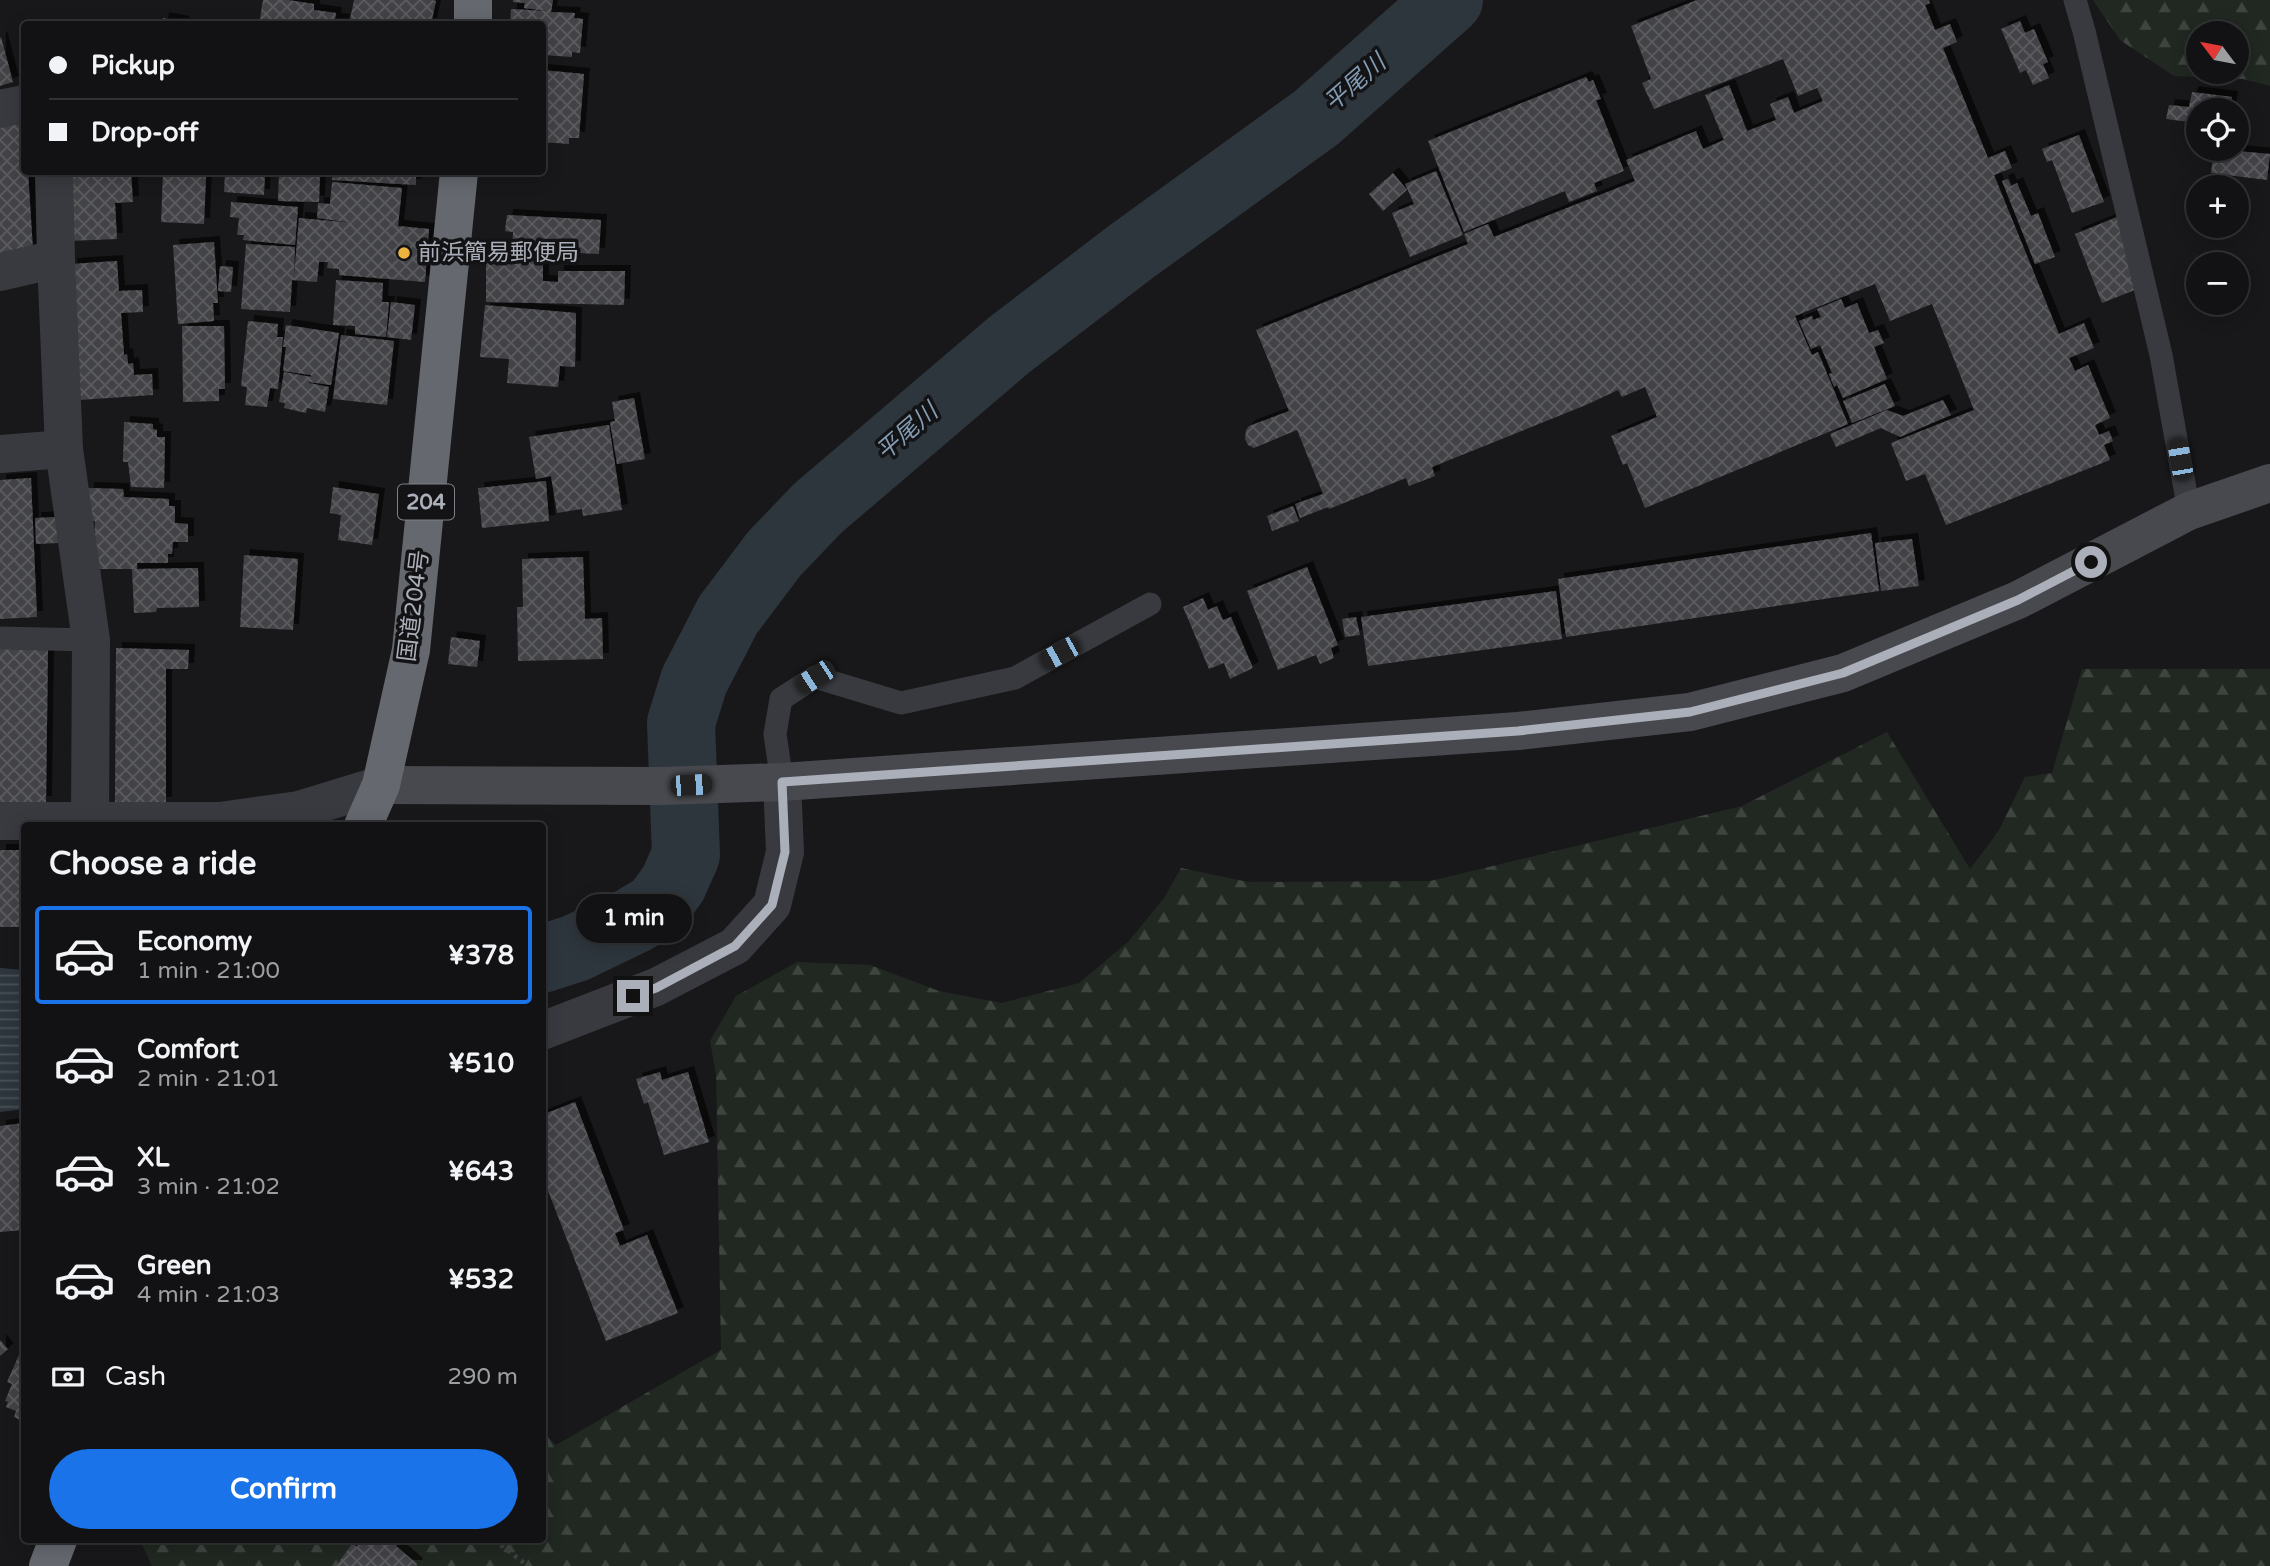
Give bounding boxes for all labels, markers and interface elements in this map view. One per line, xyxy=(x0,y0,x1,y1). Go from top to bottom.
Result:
north arrow xyxy=(2186,21,2249,84)
map controls xyxy=(2186,21,2249,315)
water label: 平尾川 xyxy=(1318,46,1394,118)
text: Pickup xyxy=(91,50,175,81)
button: locate xyxy=(2186,98,2249,161)
text: Drop-off xyxy=(91,117,198,148)
button: + xyxy=(2186,175,2249,238)
place label: 前浜簡易郵便局 xyxy=(418,239,579,267)
marker: 前浜簡易郵便局 xyxy=(396,245,412,261)
button: − xyxy=(2186,252,2249,315)
water label: 平尾川 xyxy=(870,395,946,467)
car xyxy=(2167,436,2194,482)
road number: 204 xyxy=(398,484,454,520)
route start xyxy=(2075,546,2107,578)
street label: 国道204号 xyxy=(393,549,435,663)
car xyxy=(1037,634,1084,672)
car xyxy=(792,657,839,697)
car xyxy=(670,773,713,797)
text: Choose a ride xyxy=(49,845,256,883)
callout: 1 min xyxy=(575,894,691,944)
text: 1 min xyxy=(603,904,665,932)
icon: car xyxy=(53,924,116,987)
text: Economy xyxy=(137,926,252,957)
text: ¥378 xyxy=(448,940,514,971)
text: 1 min · 21:00 xyxy=(137,957,280,985)
route end xyxy=(617,980,649,1012)
icon: car xyxy=(53,1032,116,1095)
text: Comfort xyxy=(137,1034,239,1065)
text: ¥510 xyxy=(448,1048,514,1079)
text: 2 min · 21:01 xyxy=(137,1065,280,1093)
icon: car xyxy=(53,1140,116,1203)
text: XL xyxy=(137,1142,169,1173)
text: ¥643 xyxy=(448,1156,514,1187)
text: 3 min · 21:02 xyxy=(137,1173,280,1201)
icon: car xyxy=(53,1248,116,1311)
text: Green xyxy=(137,1250,212,1281)
text: ¥532 xyxy=(448,1264,514,1295)
text: 4 min · 21:03 xyxy=(137,1281,280,1309)
icon: cash xyxy=(49,1358,87,1396)
text: Cash xyxy=(105,1361,166,1392)
text: 290 m xyxy=(448,1363,518,1391)
button: Confirm xyxy=(49,1449,518,1529)

